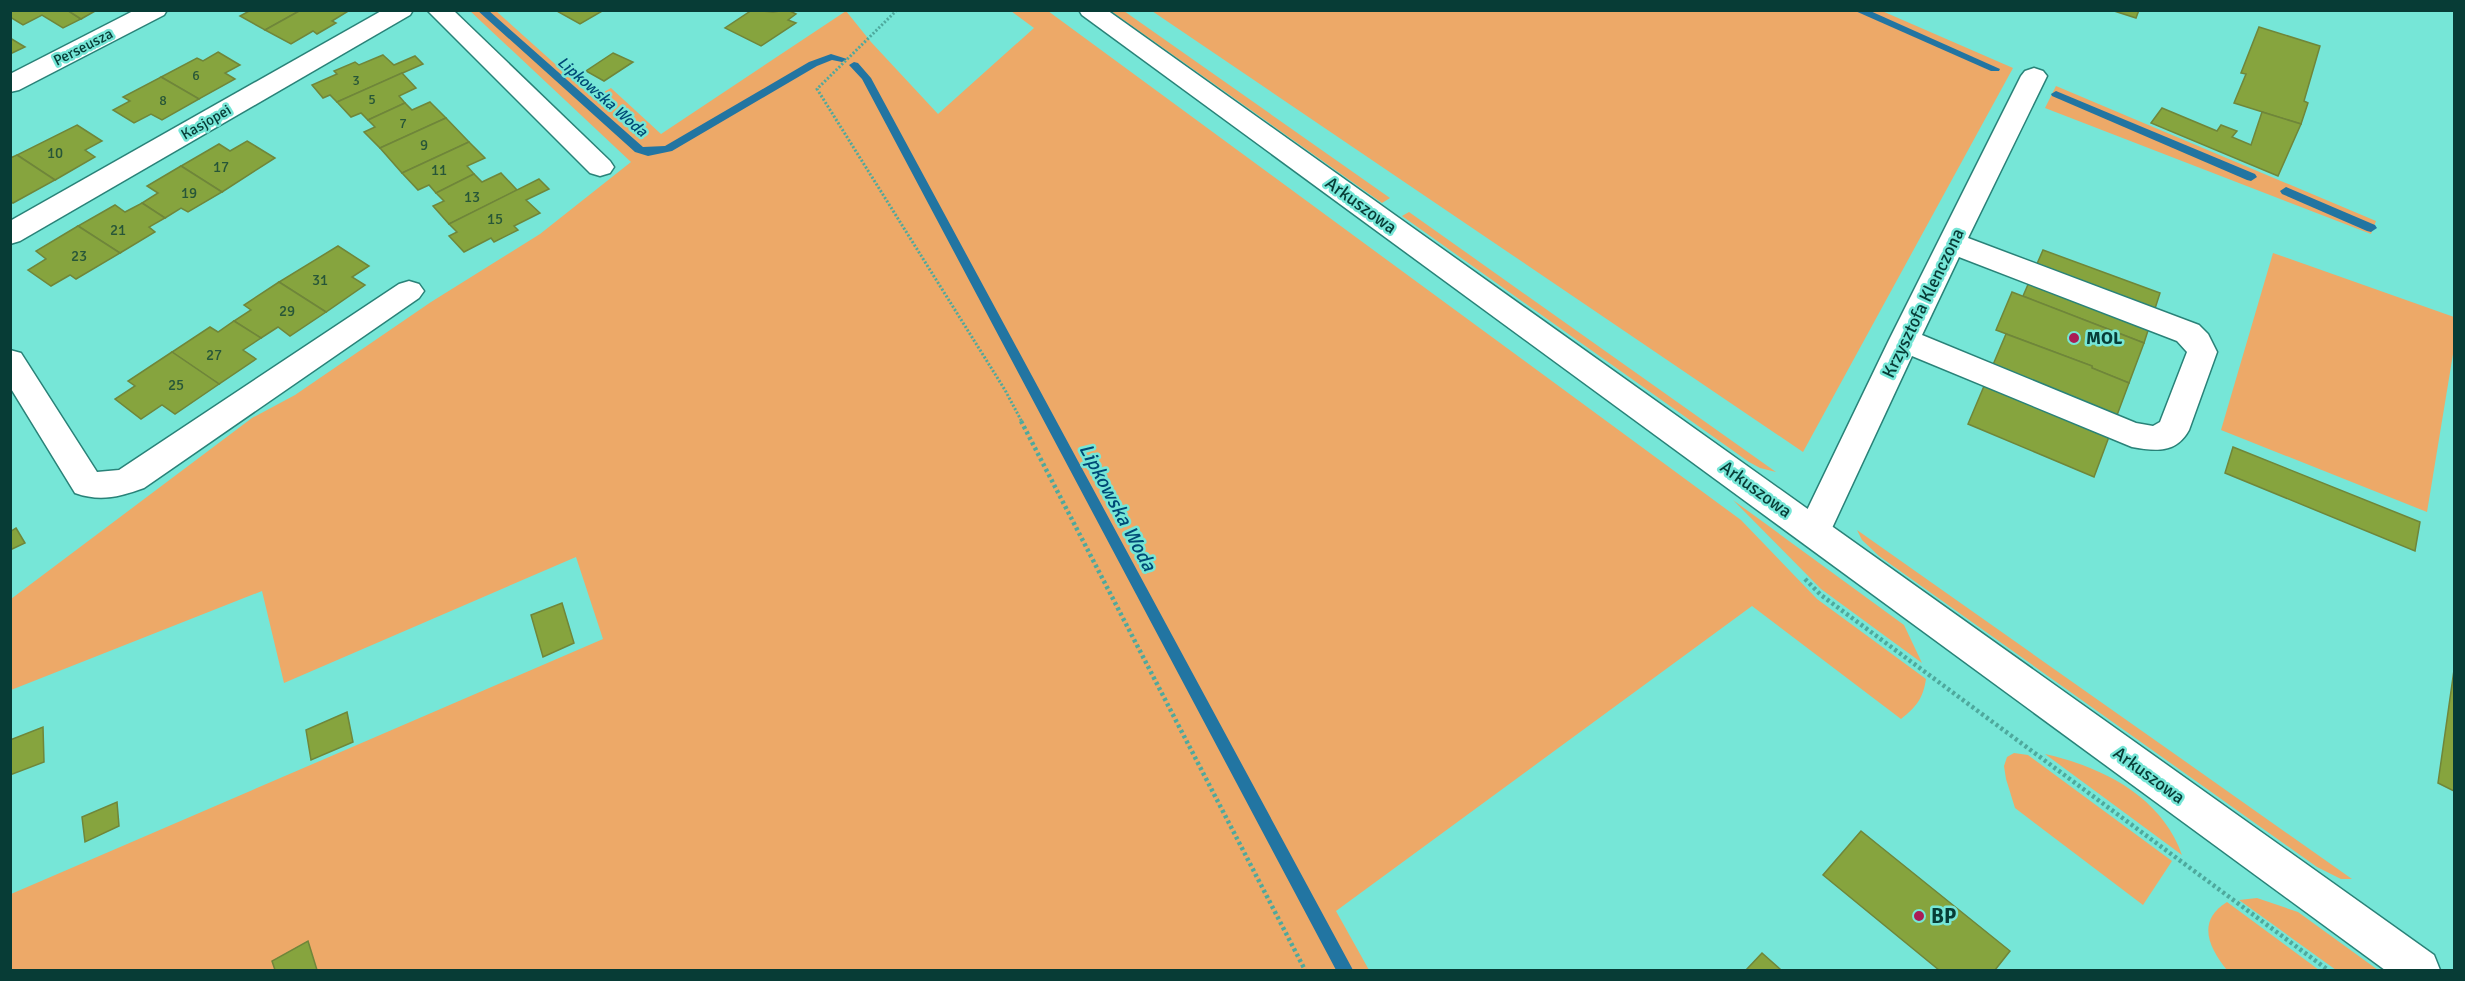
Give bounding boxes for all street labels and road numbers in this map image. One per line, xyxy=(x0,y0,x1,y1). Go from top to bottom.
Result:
street label: Perseusza xyxy=(50,24,116,70)
street label: Kasjopei xyxy=(178,101,234,143)
street label: Arkuszowa xyxy=(1321,172,1401,238)
street label: Krzysztofa Klenczona xyxy=(1877,225,1969,381)
street label: Arkuszowa xyxy=(1716,456,1796,522)
street label: Arkuszowa xyxy=(2109,742,2189,808)

